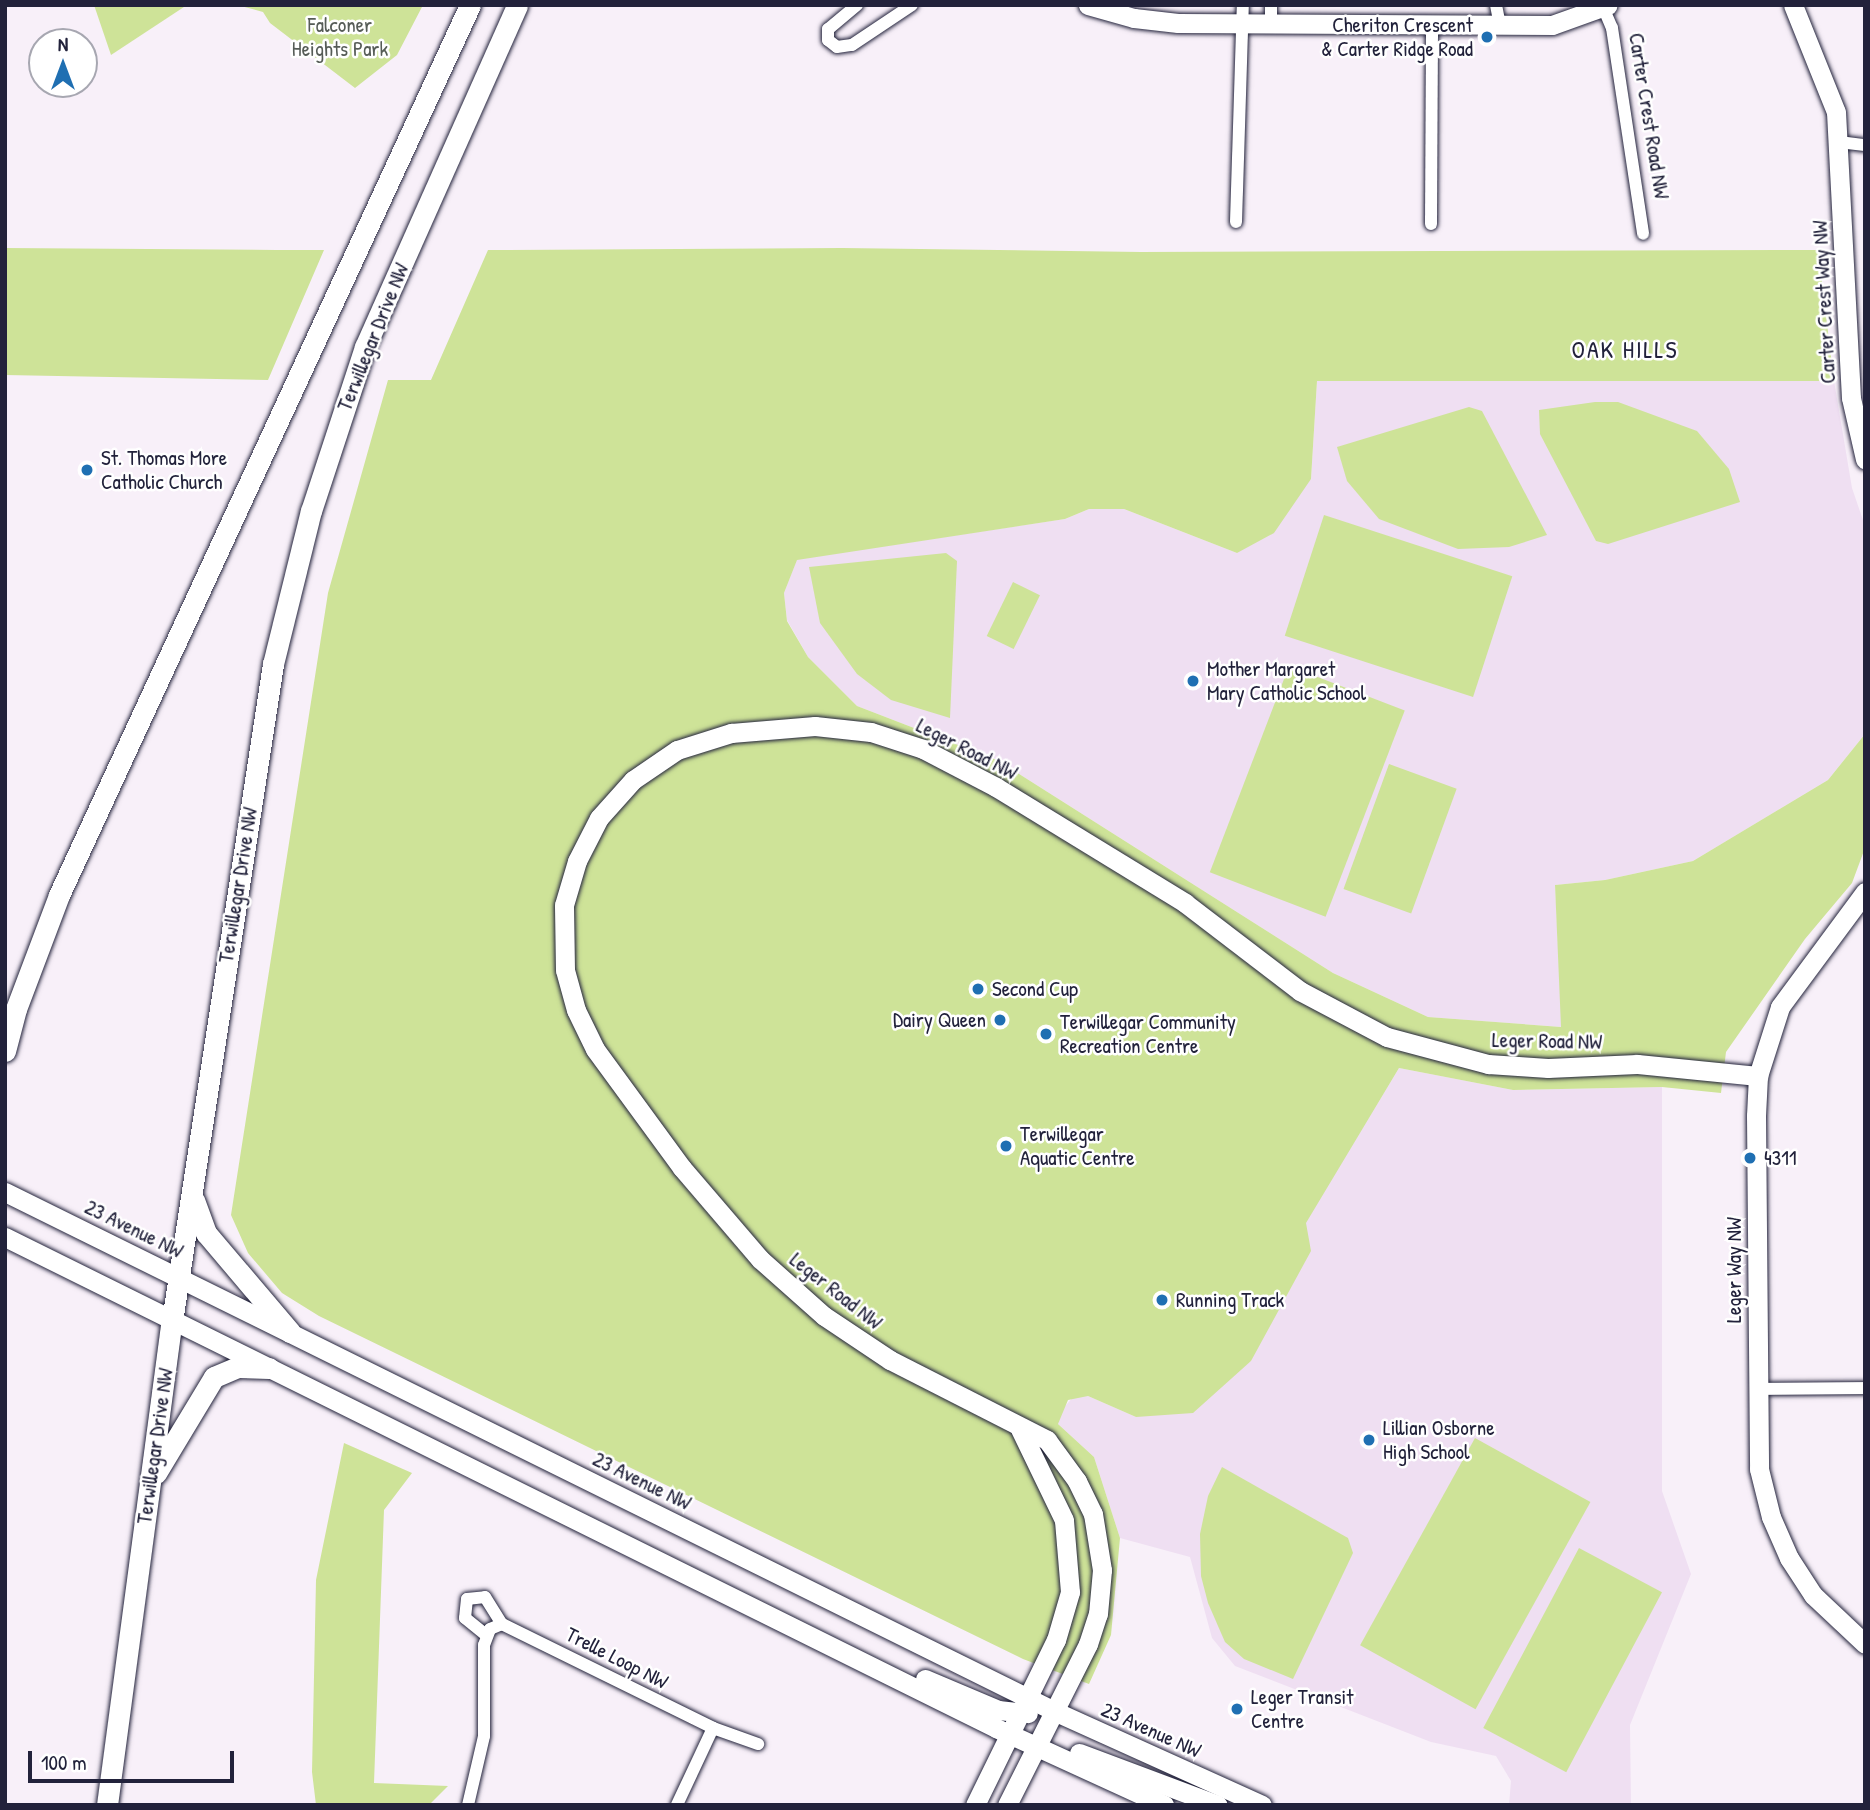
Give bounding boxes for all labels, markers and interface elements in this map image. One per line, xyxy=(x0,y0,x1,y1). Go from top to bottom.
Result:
park label: Falconer Heights Park xyxy=(292,12,388,62)
place label: Cheriton Crescent & Carter Ridge Road xyxy=(1321,12,1473,62)
north arrow xyxy=(28,28,98,98)
marker: Cheriton Crescent & Carter Ridge Road xyxy=(1479,29,1495,45)
text: N xyxy=(58,31,68,57)
street label: Carter Crest Road NW xyxy=(1623,31,1675,201)
street label: Carter Crest Way NW xyxy=(1807,220,1841,384)
street label: Terwillegar Drive NW xyxy=(332,259,414,415)
district label: OAK HILLS xyxy=(1573,336,1677,364)
place label: St. Thomas More Catholic Church xyxy=(101,445,227,495)
marker: St. Thomas More Catholic Church xyxy=(79,462,95,478)
place label: Mother Margaret Mary Catholic School xyxy=(1207,656,1366,706)
marker: Mother Margaret Mary Catholic School xyxy=(1185,673,1201,689)
street label: Leger Road NW xyxy=(912,713,1022,785)
street label: Terwillegar Drive NW xyxy=(213,805,263,965)
place label: Second Cup xyxy=(992,976,1078,1002)
marker: Second Cup xyxy=(970,981,986,997)
place label: Dairy Queen xyxy=(893,1007,986,1033)
place label: Terwillegar Community Recreation Centre xyxy=(1060,1009,1236,1059)
marker: Dairy Queen xyxy=(992,1012,1008,1028)
marker: Terwillegar Community Recreation Centre xyxy=(1038,1026,1054,1042)
street label: Leger Road NW xyxy=(1492,1027,1602,1055)
place label: Terwillegar Aquatic Centre xyxy=(1020,1121,1135,1171)
marker: Terwillegar Aquatic Centre xyxy=(998,1138,1014,1154)
place label: 4311 xyxy=(1764,1145,1797,1171)
marker: 4311 xyxy=(1742,1150,1758,1166)
street label: 23 Avenue NW xyxy=(81,1194,187,1264)
street label: Leger Way NW xyxy=(1721,1217,1747,1323)
street label: Leger Road NW xyxy=(785,1247,887,1335)
place label: Running Track xyxy=(1176,1287,1284,1313)
marker: Running Track xyxy=(1154,1292,1170,1308)
street label: Terwillegar Drive NW xyxy=(132,1366,178,1526)
place label: Lillian Osborne High School xyxy=(1383,1415,1495,1465)
marker: Lillian Osborne High School xyxy=(1361,1432,1377,1448)
street label: 23 Avenue NW xyxy=(589,1446,695,1516)
street label: Trelle Loop NW xyxy=(562,1622,672,1694)
place label: Leger Transit Centre xyxy=(1251,1684,1353,1734)
street label: 23 Avenue NW xyxy=(1097,1697,1205,1763)
marker: Leger Transit Centre xyxy=(1229,1701,1245,1717)
scale bar xyxy=(32,1736,238,1780)
text: 100 m xyxy=(41,1748,87,1777)

